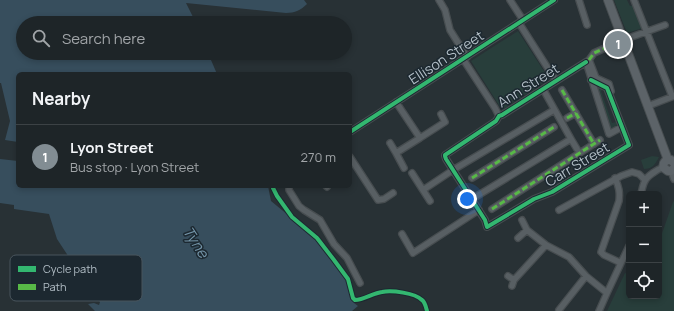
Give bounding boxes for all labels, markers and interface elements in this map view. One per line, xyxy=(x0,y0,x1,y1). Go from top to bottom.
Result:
search box xyxy=(16,16,352,60)
street label: Ellison Street xyxy=(405,25,487,88)
icon: search xyxy=(30,27,52,49)
text: Search here xyxy=(62,28,145,49)
pin: 1 xyxy=(605,29,631,59)
street label: Ann Street xyxy=(494,58,563,111)
text: Nearby xyxy=(32,87,90,110)
text: Lyon Street xyxy=(70,137,154,158)
street label: Carr Street xyxy=(541,137,613,191)
text: 1 xyxy=(42,148,48,166)
text: 270 m xyxy=(301,148,336,166)
text: Bus stop · Lyon Street xyxy=(70,158,199,176)
your location xyxy=(457,189,477,209)
map controls xyxy=(626,191,662,299)
button: + xyxy=(626,191,662,227)
water label: Tyne xyxy=(178,222,215,263)
button: − xyxy=(626,227,662,263)
legend xyxy=(10,255,142,301)
text: Cycle path xyxy=(43,261,97,276)
button: locate xyxy=(626,263,662,299)
text: Path xyxy=(43,279,66,294)

